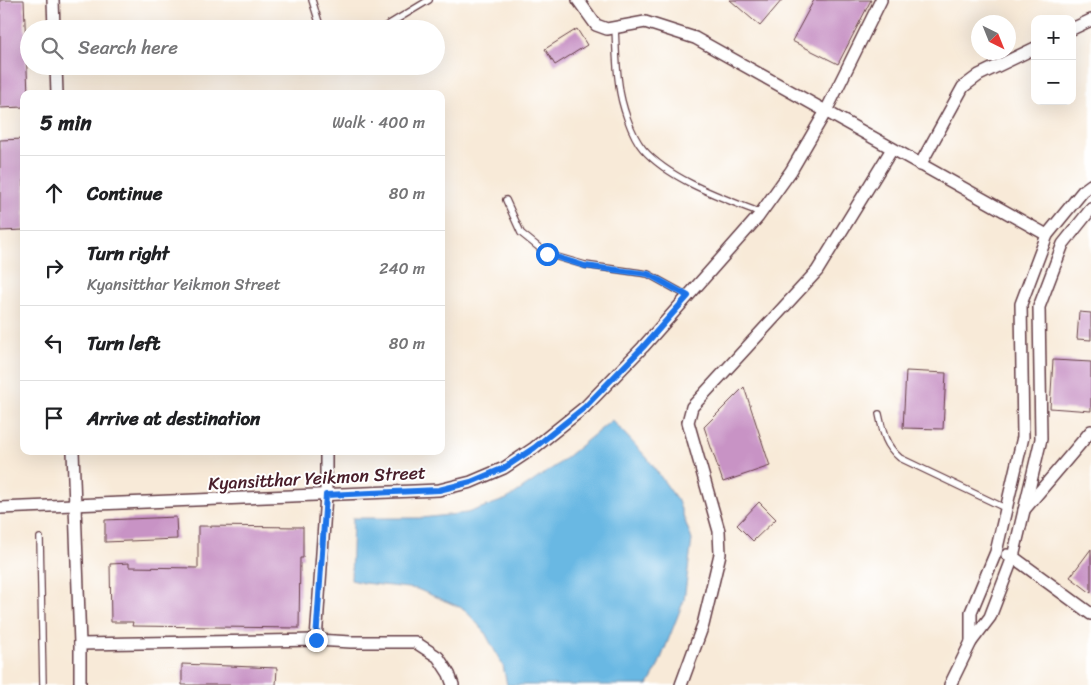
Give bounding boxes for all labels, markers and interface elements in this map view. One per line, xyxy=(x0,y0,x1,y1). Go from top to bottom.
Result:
north arrow xyxy=(971,15,1016,60)
map controls xyxy=(1031,15,1076,105)
button: + xyxy=(1031,15,1076,60)
search box xyxy=(20,20,445,75)
text: Search here xyxy=(78,31,178,64)
icon: search xyxy=(38,34,66,62)
button: − xyxy=(1031,60,1076,105)
text: 5 min xyxy=(40,104,92,142)
text: Walk · 400 m xyxy=(332,108,425,137)
text: Continue xyxy=(87,177,163,210)
icon: ahead xyxy=(40,179,68,207)
text: 80 m xyxy=(389,179,425,208)
text: Turn right xyxy=(87,237,169,270)
route start xyxy=(536,243,559,266)
icon: right xyxy=(40,254,68,282)
text: 240 m xyxy=(379,254,425,283)
text: Kyansitthar Yeikmon Street xyxy=(87,270,281,299)
text: Turn left xyxy=(87,327,160,360)
icon: left xyxy=(40,329,68,357)
text: 80 m xyxy=(389,329,425,358)
text: Arrive at destination xyxy=(87,402,260,435)
icon: arrive xyxy=(40,404,68,432)
street label: Kyansitthar Yeikmon Street xyxy=(207,456,427,500)
route end xyxy=(305,629,328,652)

